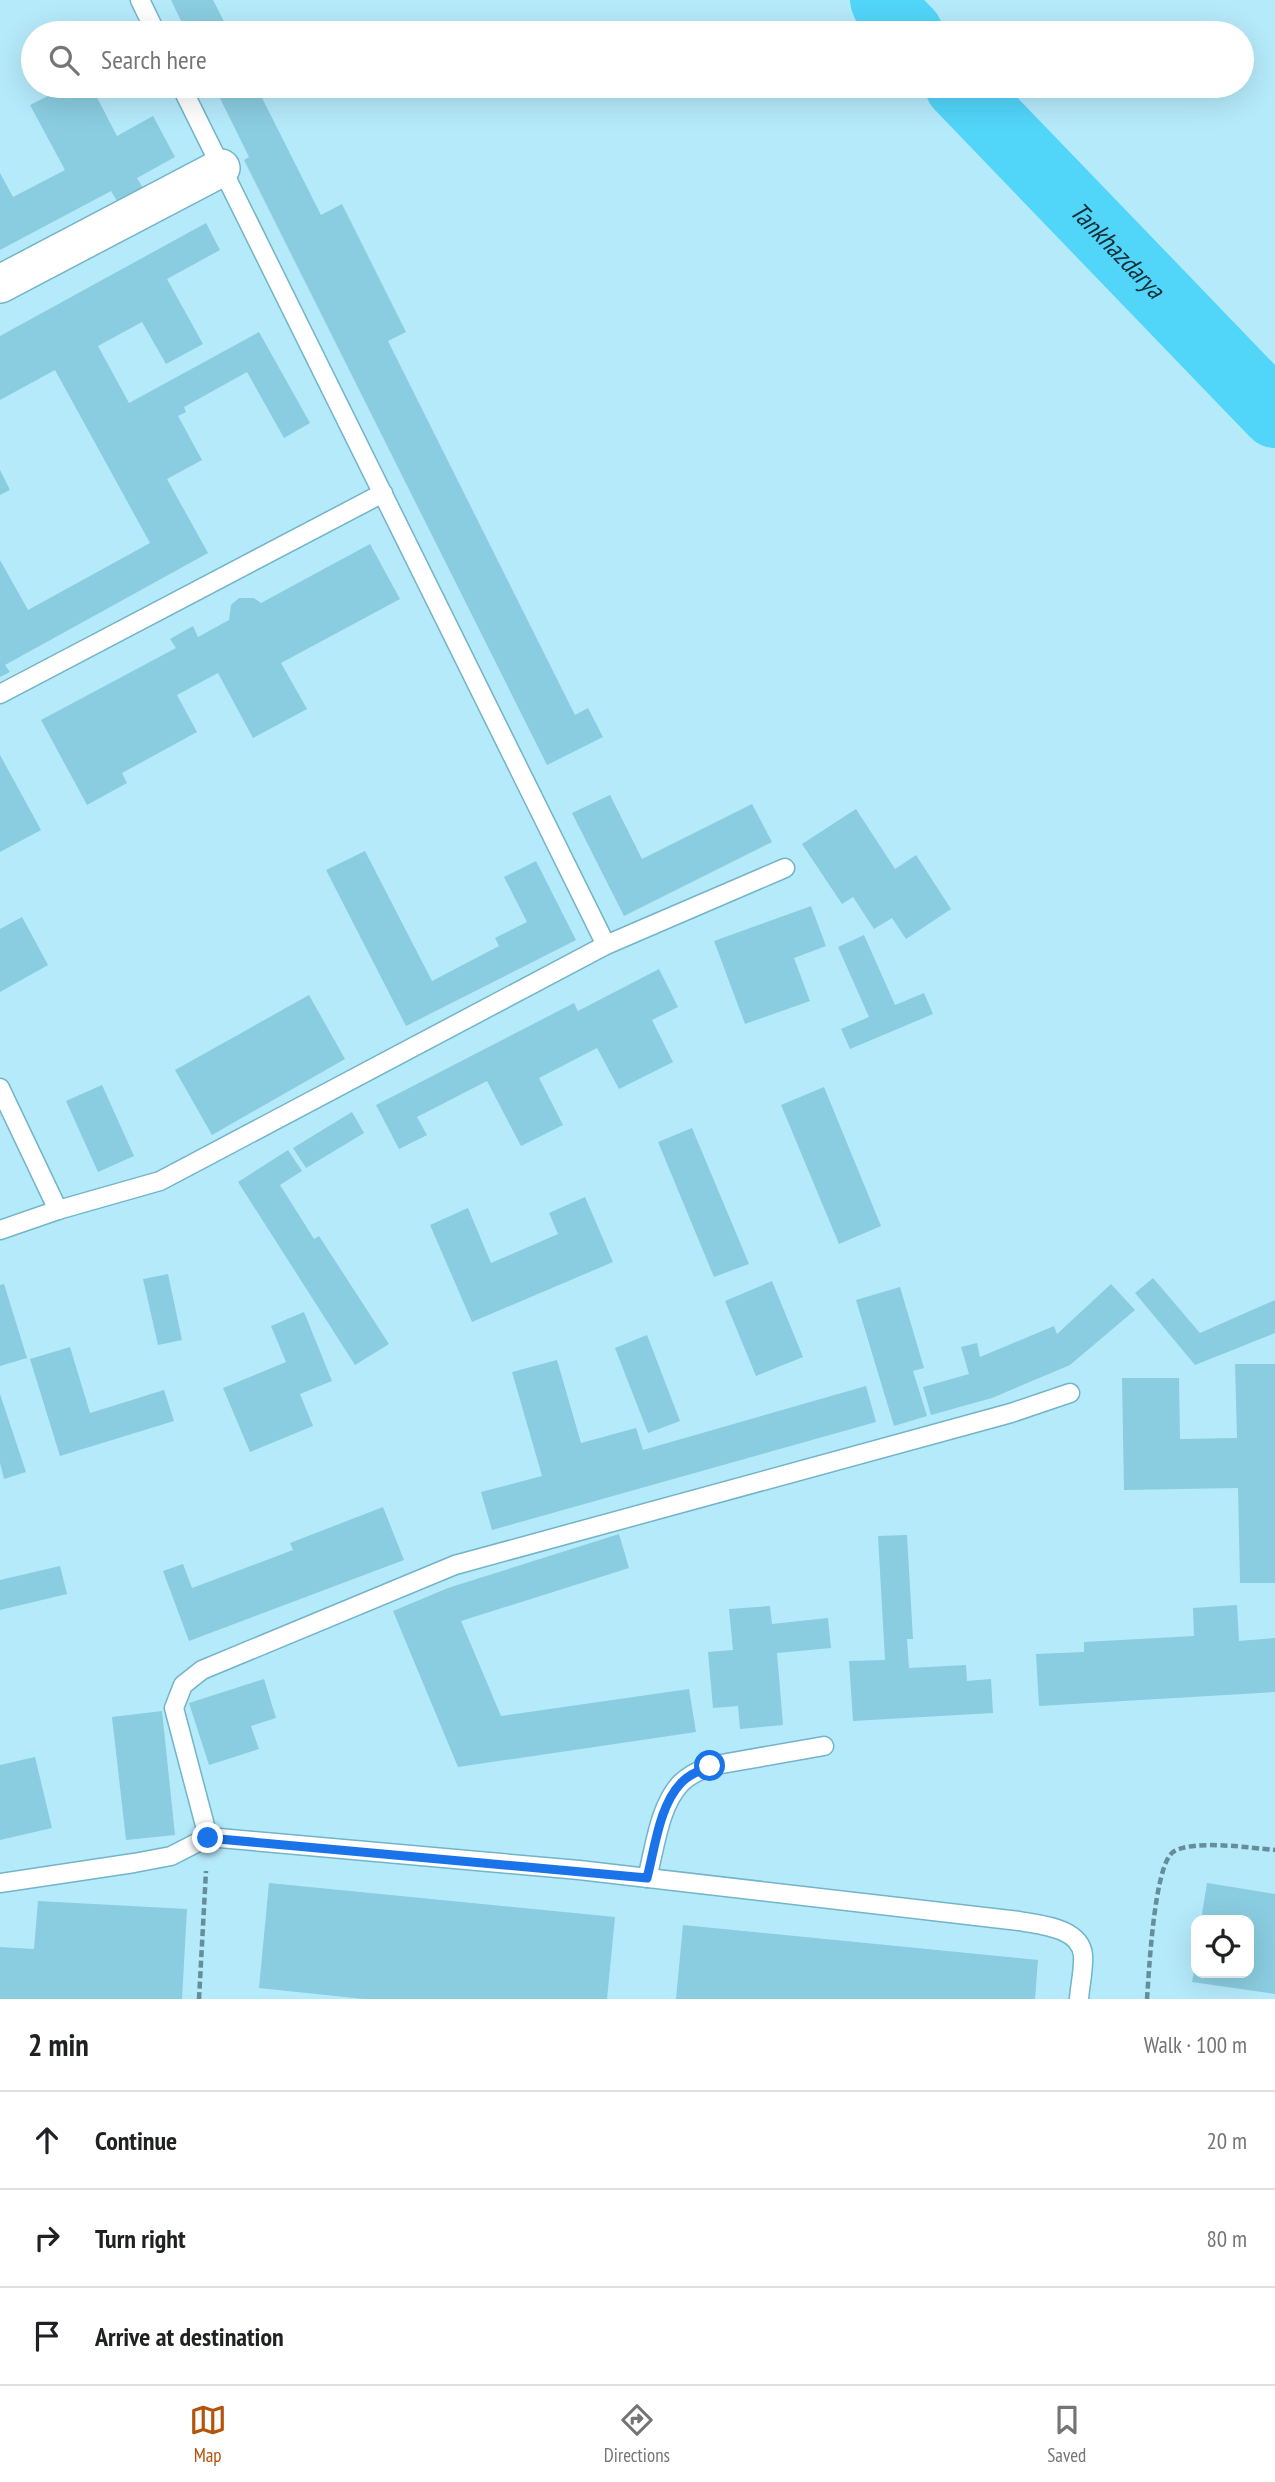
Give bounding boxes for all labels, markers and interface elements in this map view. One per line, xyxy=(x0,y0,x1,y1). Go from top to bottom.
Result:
search box xyxy=(21,21,1254,98)
icon: search xyxy=(45,41,83,79)
text: Search here xyxy=(101,43,207,76)
water label: Tankhazdarya xyxy=(1063,195,1173,306)
route start xyxy=(694,1750,725,1781)
route end xyxy=(192,1822,223,1853)
map controls xyxy=(1191,1915,1254,1978)
button: locate xyxy=(1191,1915,1254,1978)
text: 2 min xyxy=(28,2025,89,2064)
text: Walk · 100 m xyxy=(1144,2030,1247,2059)
icon: ahead xyxy=(28,2121,66,2159)
text: Continue xyxy=(95,2124,177,2157)
text: 20 m xyxy=(1206,2126,1247,2155)
icon: right xyxy=(28,2219,66,2257)
text: Turn right xyxy=(95,2222,186,2255)
text: 80 m xyxy=(1206,2224,1247,2253)
icon: arrive xyxy=(28,2317,66,2355)
text: Arrive at destination xyxy=(95,2320,284,2353)
tab: Map xyxy=(189,2401,227,2467)
tab: Directions xyxy=(604,2401,670,2467)
tab: Saved xyxy=(1047,2401,1086,2467)

